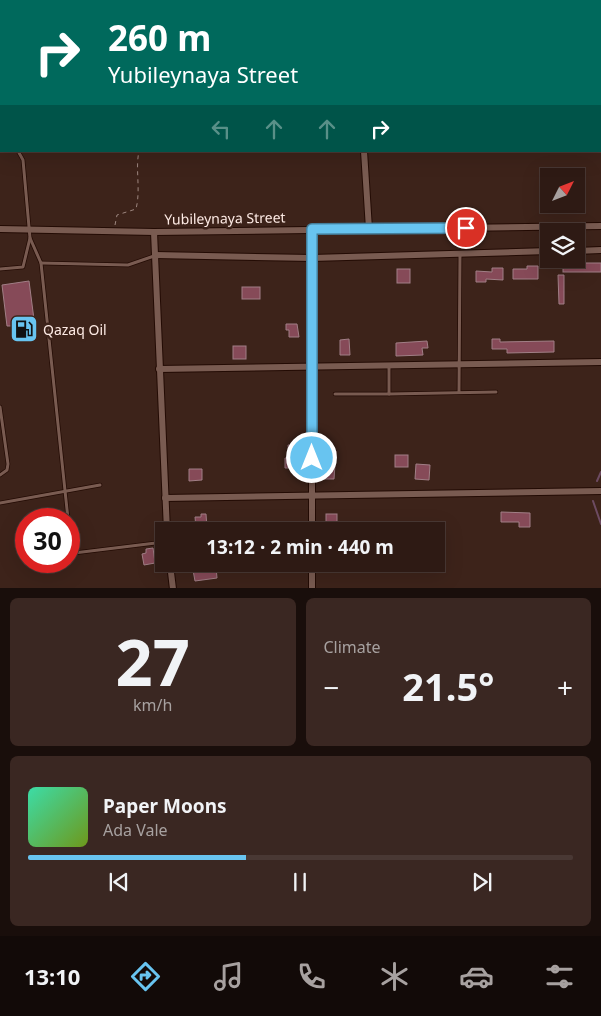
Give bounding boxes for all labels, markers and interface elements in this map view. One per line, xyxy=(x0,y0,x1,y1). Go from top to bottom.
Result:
text: 260 m xyxy=(108,14,211,61)
icon: right xyxy=(25,20,90,85)
text: Yubileynaya Street xyxy=(108,59,298,89)
icon: left xyxy=(207,115,235,143)
icon: ahead xyxy=(260,115,288,143)
icon: ahead xyxy=(313,115,341,143)
icon: right xyxy=(366,115,394,143)
north arrow xyxy=(540,168,585,212)
map controls xyxy=(540,168,585,268)
street label: Yubileynaya Street xyxy=(164,207,286,229)
pin xyxy=(445,207,487,249)
icon: arrive xyxy=(452,214,480,242)
button: layers xyxy=(540,223,585,268)
fuel station icon: Qazaq Oil xyxy=(9,314,39,344)
place label: Qazaq Oil xyxy=(43,320,107,339)
position arrow xyxy=(285,431,337,483)
speed limit sign: 30 xyxy=(15,508,80,573)
text: 13:12 · 2 min · 440 m xyxy=(206,534,394,560)
text: 27 xyxy=(116,617,190,705)
text: Climate xyxy=(324,636,381,658)
text: 21.5° xyxy=(402,660,494,712)
text: − xyxy=(324,668,340,706)
text: + xyxy=(557,668,573,706)
text: km/h xyxy=(133,694,172,716)
text: Paper Moons xyxy=(103,793,227,819)
text: Ada Vale xyxy=(103,819,168,841)
icon: previous xyxy=(105,868,133,896)
icon: pause xyxy=(286,868,314,896)
icon: next xyxy=(468,868,496,896)
icon: directions xyxy=(128,959,163,994)
icon: music xyxy=(211,959,246,994)
icon: phone xyxy=(294,959,329,994)
icon: climate xyxy=(377,959,412,994)
icon: car xyxy=(459,959,494,994)
icon: filters xyxy=(542,959,577,994)
text: 13:10 xyxy=(24,961,80,991)

